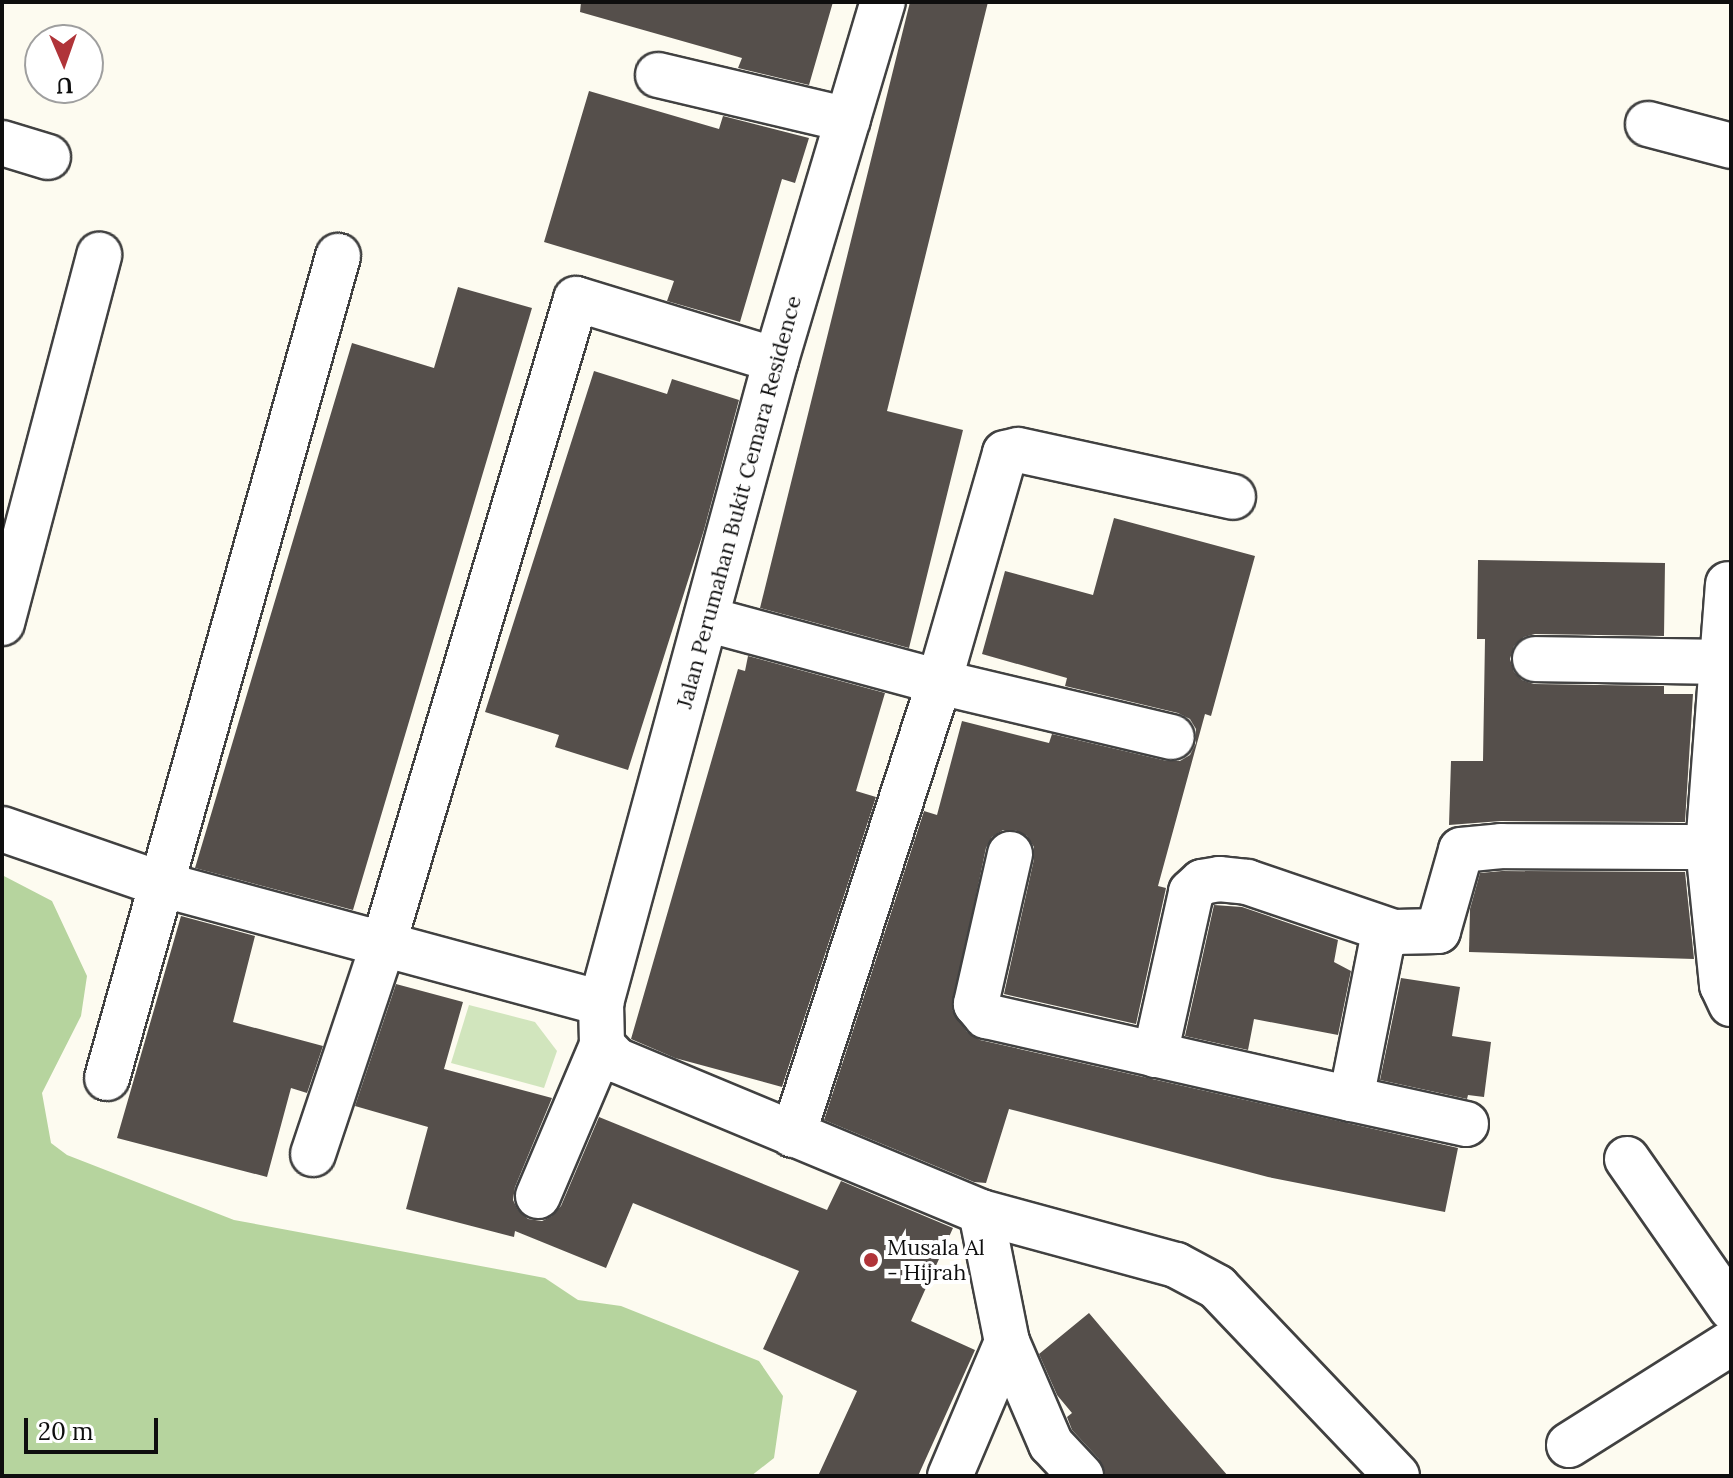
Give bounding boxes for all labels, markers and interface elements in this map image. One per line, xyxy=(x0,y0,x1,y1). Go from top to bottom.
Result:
north arrow xyxy=(24,24,104,104)
text: U xyxy=(56,72,74,100)
street label: Jalan Perumahan Bukit Cemara Residence xyxy=(671,293,807,711)
place label: Musala Al - Hijrah xyxy=(887,1234,985,1286)
marker: Musala Al - Hijrah xyxy=(862,1251,880,1269)
scale bar xyxy=(28,1402,162,1452)
text: 20 m xyxy=(38,1416,94,1447)

